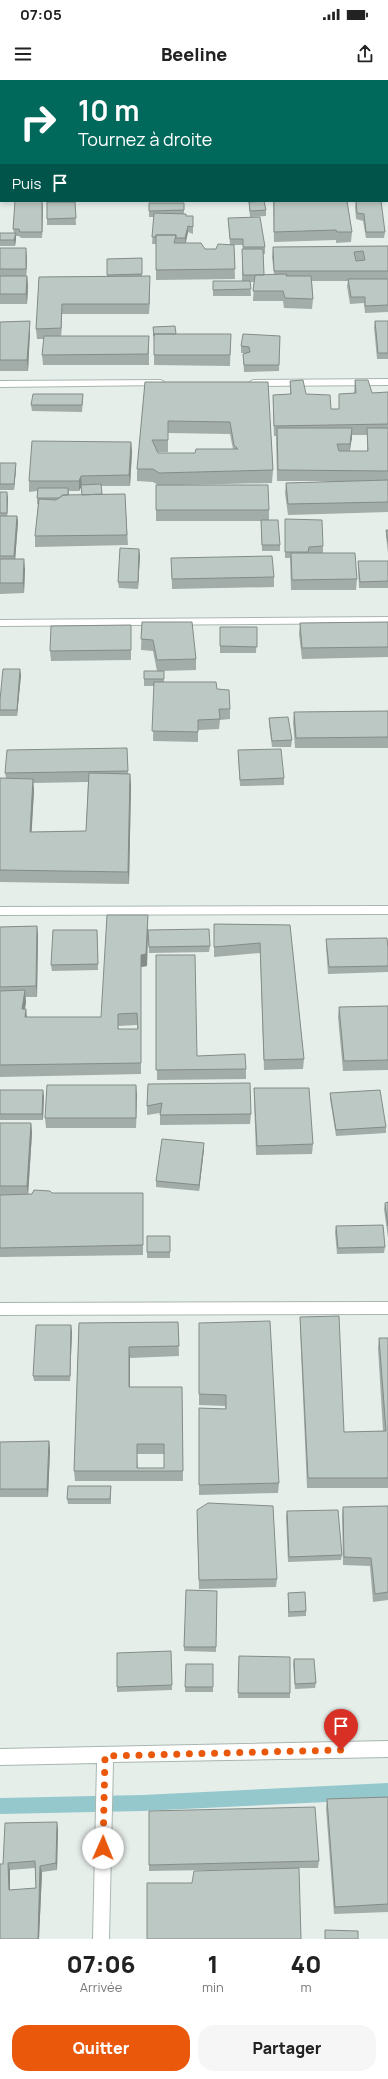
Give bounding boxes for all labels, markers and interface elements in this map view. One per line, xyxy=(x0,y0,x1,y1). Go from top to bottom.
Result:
text: 07:05 xyxy=(20,4,62,25)
text: Beeline xyxy=(161,42,227,66)
icon: menu xyxy=(12,43,34,65)
icon: share xyxy=(354,43,376,65)
text: 10 m xyxy=(78,91,139,129)
icon: right xyxy=(12,96,64,148)
text: Tournez à droite xyxy=(78,127,212,151)
icon: arrive xyxy=(49,172,71,194)
text: Puis xyxy=(12,173,41,194)
pin xyxy=(324,1709,358,1750)
icon: arrive xyxy=(330,1715,352,1737)
position arrow xyxy=(82,1827,124,1869)
text: 07:06 xyxy=(67,1947,135,1980)
text: 1 xyxy=(208,1947,218,1980)
text: 40 xyxy=(290,1947,321,1980)
text: Arrivée xyxy=(80,1978,122,1996)
text: min xyxy=(202,1978,224,1996)
text: m xyxy=(300,1978,311,1996)
button: Quitter xyxy=(12,2025,190,2071)
button: Partager xyxy=(198,2025,376,2071)

